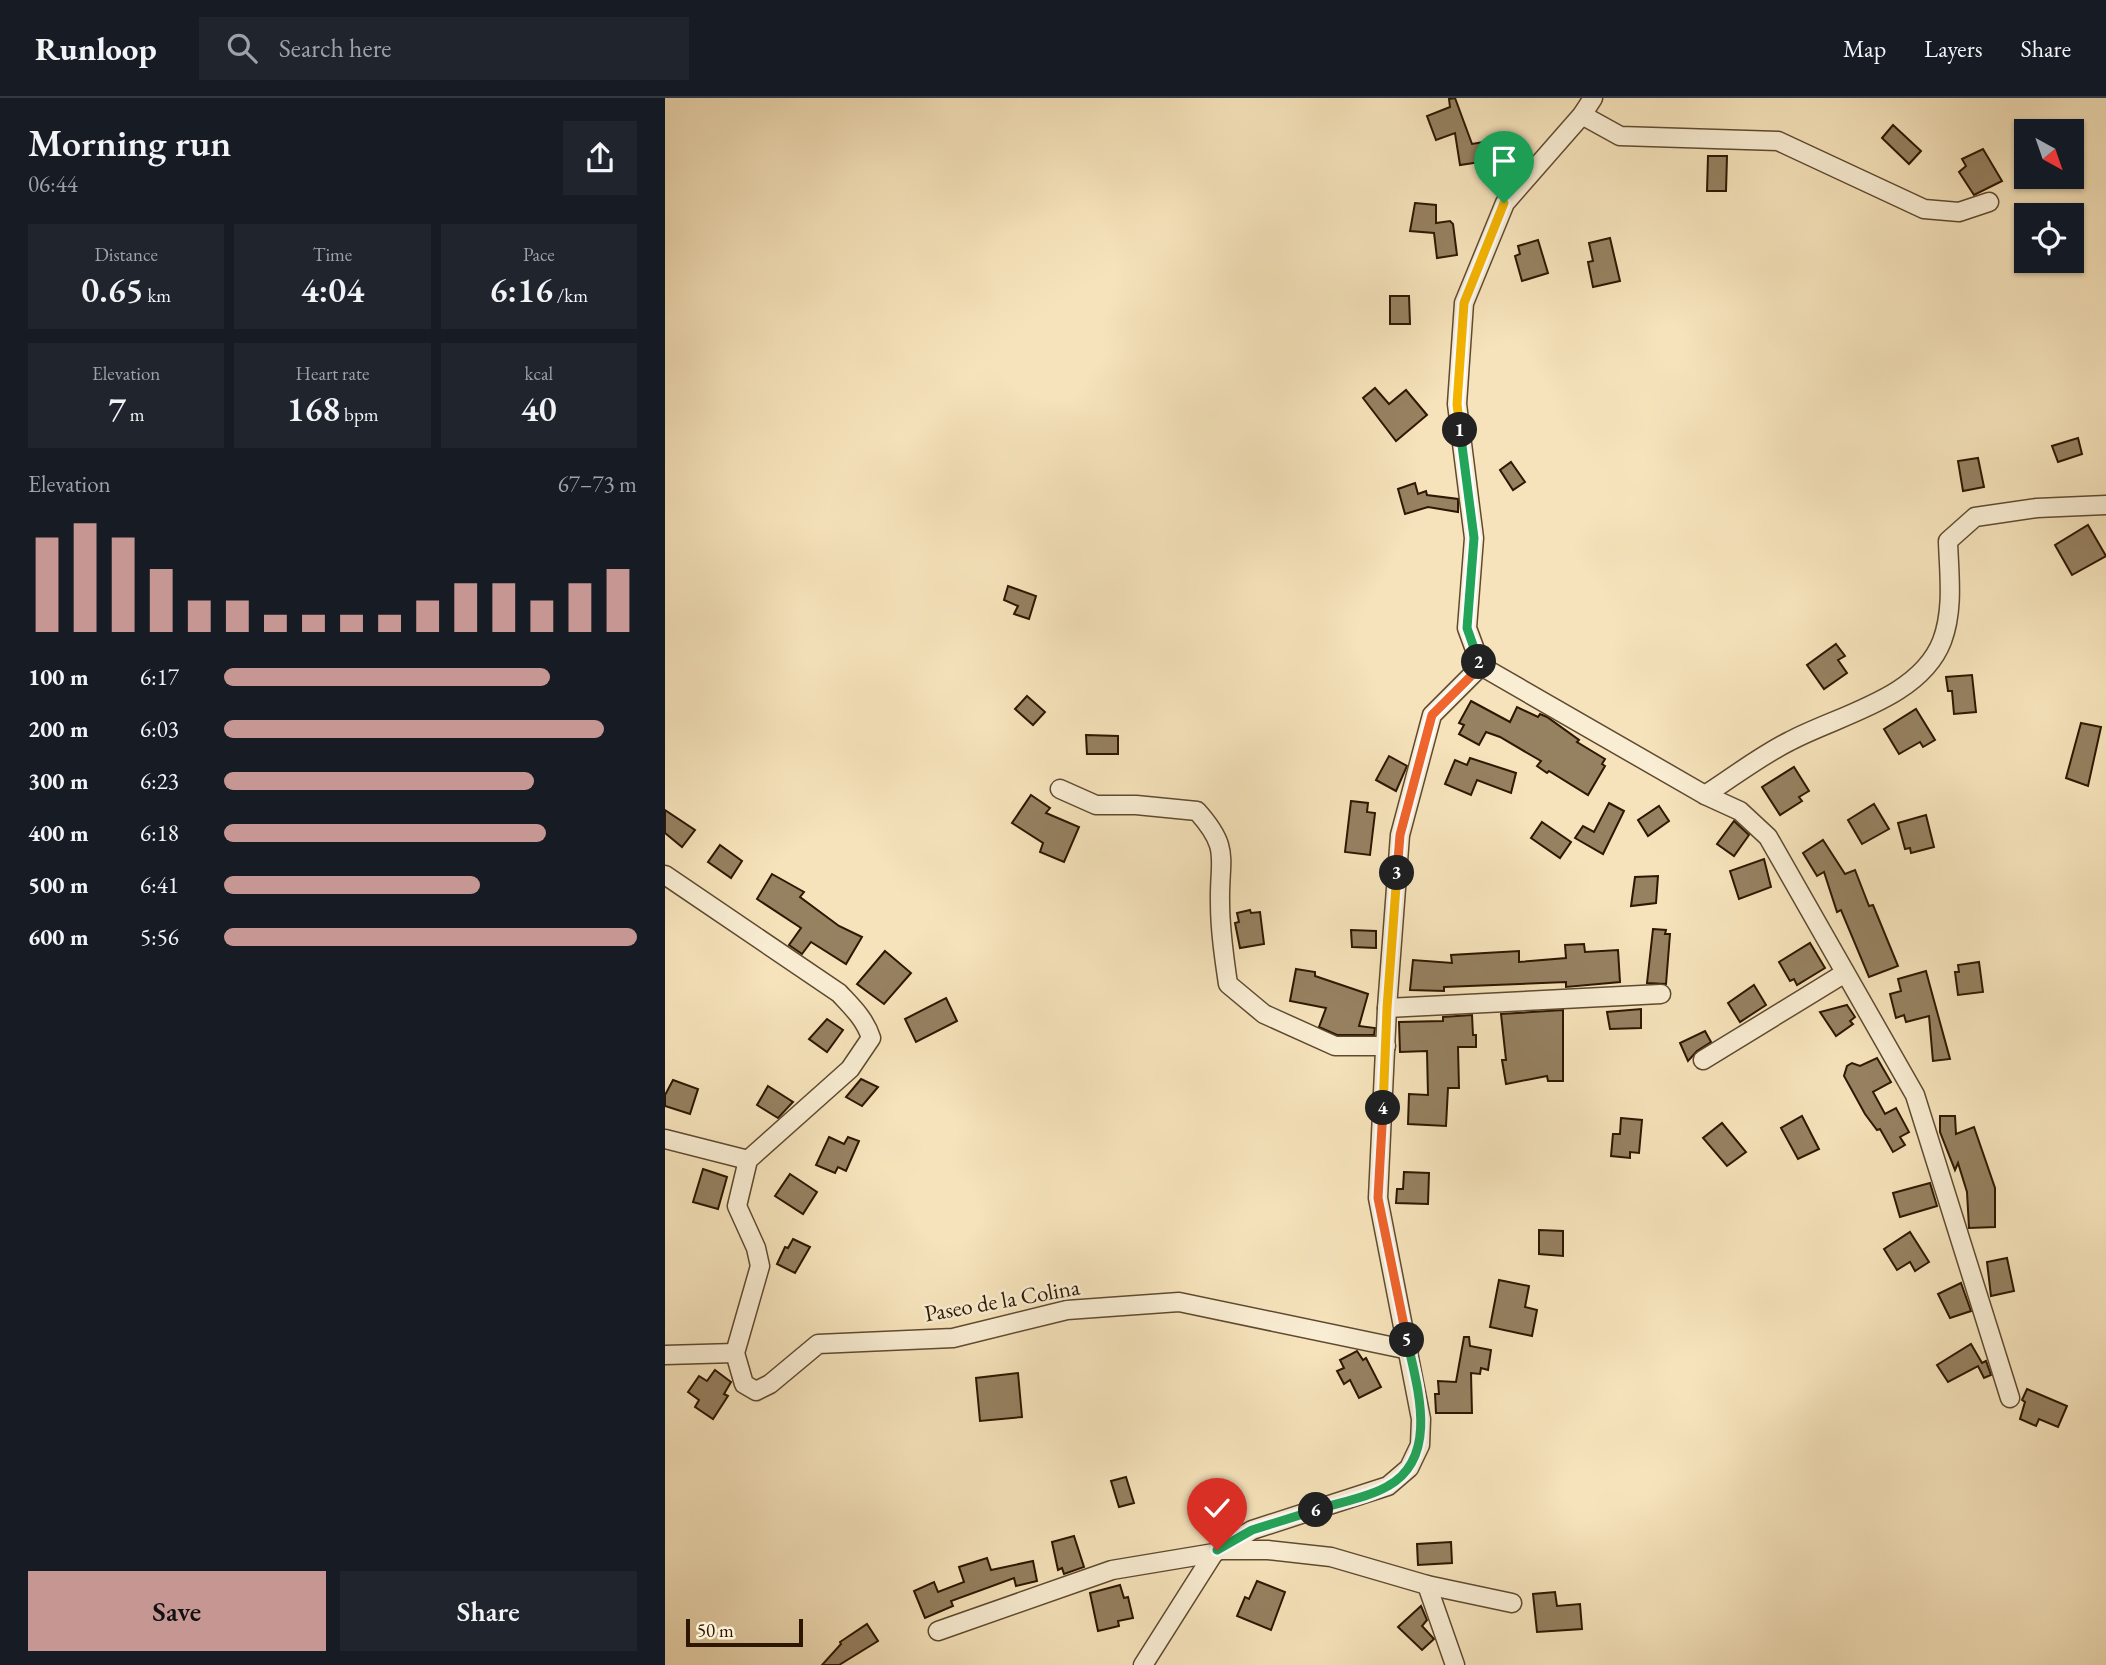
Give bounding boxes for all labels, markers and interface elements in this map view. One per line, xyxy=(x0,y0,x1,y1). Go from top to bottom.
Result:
search box xyxy=(199,17,689,80)
text: Runloop xyxy=(35,27,157,70)
icon: search xyxy=(223,29,261,67)
text: Search here xyxy=(279,31,391,65)
text: Map xyxy=(1843,33,1886,64)
text: Layers xyxy=(1924,33,1983,64)
text: Share xyxy=(2021,33,2071,64)
text: Morning run xyxy=(28,118,231,167)
north arrow xyxy=(2014,119,2084,189)
map controls xyxy=(2014,119,2084,273)
button: share xyxy=(563,121,637,195)
pin xyxy=(1474,131,1534,203)
icon: arrive xyxy=(1485,142,1523,180)
text: 06:44 xyxy=(28,169,78,199)
button: locate xyxy=(2014,203,2084,273)
text: Distance xyxy=(94,242,158,267)
text: Time xyxy=(313,242,352,267)
text: Pace xyxy=(523,242,555,267)
text: 0.65 xyxy=(81,267,144,312)
text: 4:04 xyxy=(301,267,364,312)
text: 6:16 xyxy=(490,267,553,312)
text: km xyxy=(144,283,171,308)
text: /km xyxy=(553,283,588,308)
text: Elevation xyxy=(92,361,160,386)
text: Heart rate xyxy=(296,361,369,386)
text: kcal xyxy=(525,361,553,386)
text: 7 xyxy=(108,386,126,431)
text: 168 xyxy=(286,386,340,431)
text: 40 xyxy=(521,386,557,431)
text: m xyxy=(126,402,144,427)
text: bpm xyxy=(340,402,379,427)
pin: 1 xyxy=(1443,412,1477,448)
text: 1 xyxy=(1454,417,1465,442)
text: Elevation xyxy=(28,469,111,499)
text: 67–73 m xyxy=(558,469,637,499)
pin: 2 xyxy=(1461,644,1497,680)
text: 2 xyxy=(1473,649,1484,674)
text: 100 m xyxy=(28,662,89,692)
text: 6:17 xyxy=(140,662,179,692)
text: 200 m xyxy=(28,714,89,744)
text: 6:03 xyxy=(140,714,179,744)
text: 300 m xyxy=(28,766,89,796)
text: 6:23 xyxy=(140,766,179,796)
text: 400 m xyxy=(28,818,89,848)
text: 6:18 xyxy=(140,818,179,848)
pin: 3 xyxy=(1379,856,1415,890)
text: 3 xyxy=(1391,860,1402,885)
text: 500 m xyxy=(28,870,89,900)
text: 6:41 xyxy=(140,870,179,900)
text: 600 m xyxy=(28,922,89,952)
text: 5:56 xyxy=(140,922,179,952)
pin: 4 xyxy=(1365,1090,1401,1126)
text: 4 xyxy=(1377,1095,1388,1120)
street label: Paseo de la Colina xyxy=(922,1271,1083,1328)
pin: 5 xyxy=(1389,1322,1425,1358)
text: 5 xyxy=(1401,1327,1412,1352)
pin xyxy=(1187,1478,1247,1550)
icon: check xyxy=(1198,1489,1236,1527)
pin: 6 xyxy=(1299,1492,1333,1528)
text: 6 xyxy=(1310,1497,1321,1522)
button: Save xyxy=(28,1571,326,1651)
button: Share xyxy=(340,1571,637,1651)
scale bar xyxy=(686,1616,803,1648)
text: 50 m xyxy=(697,1618,734,1643)

